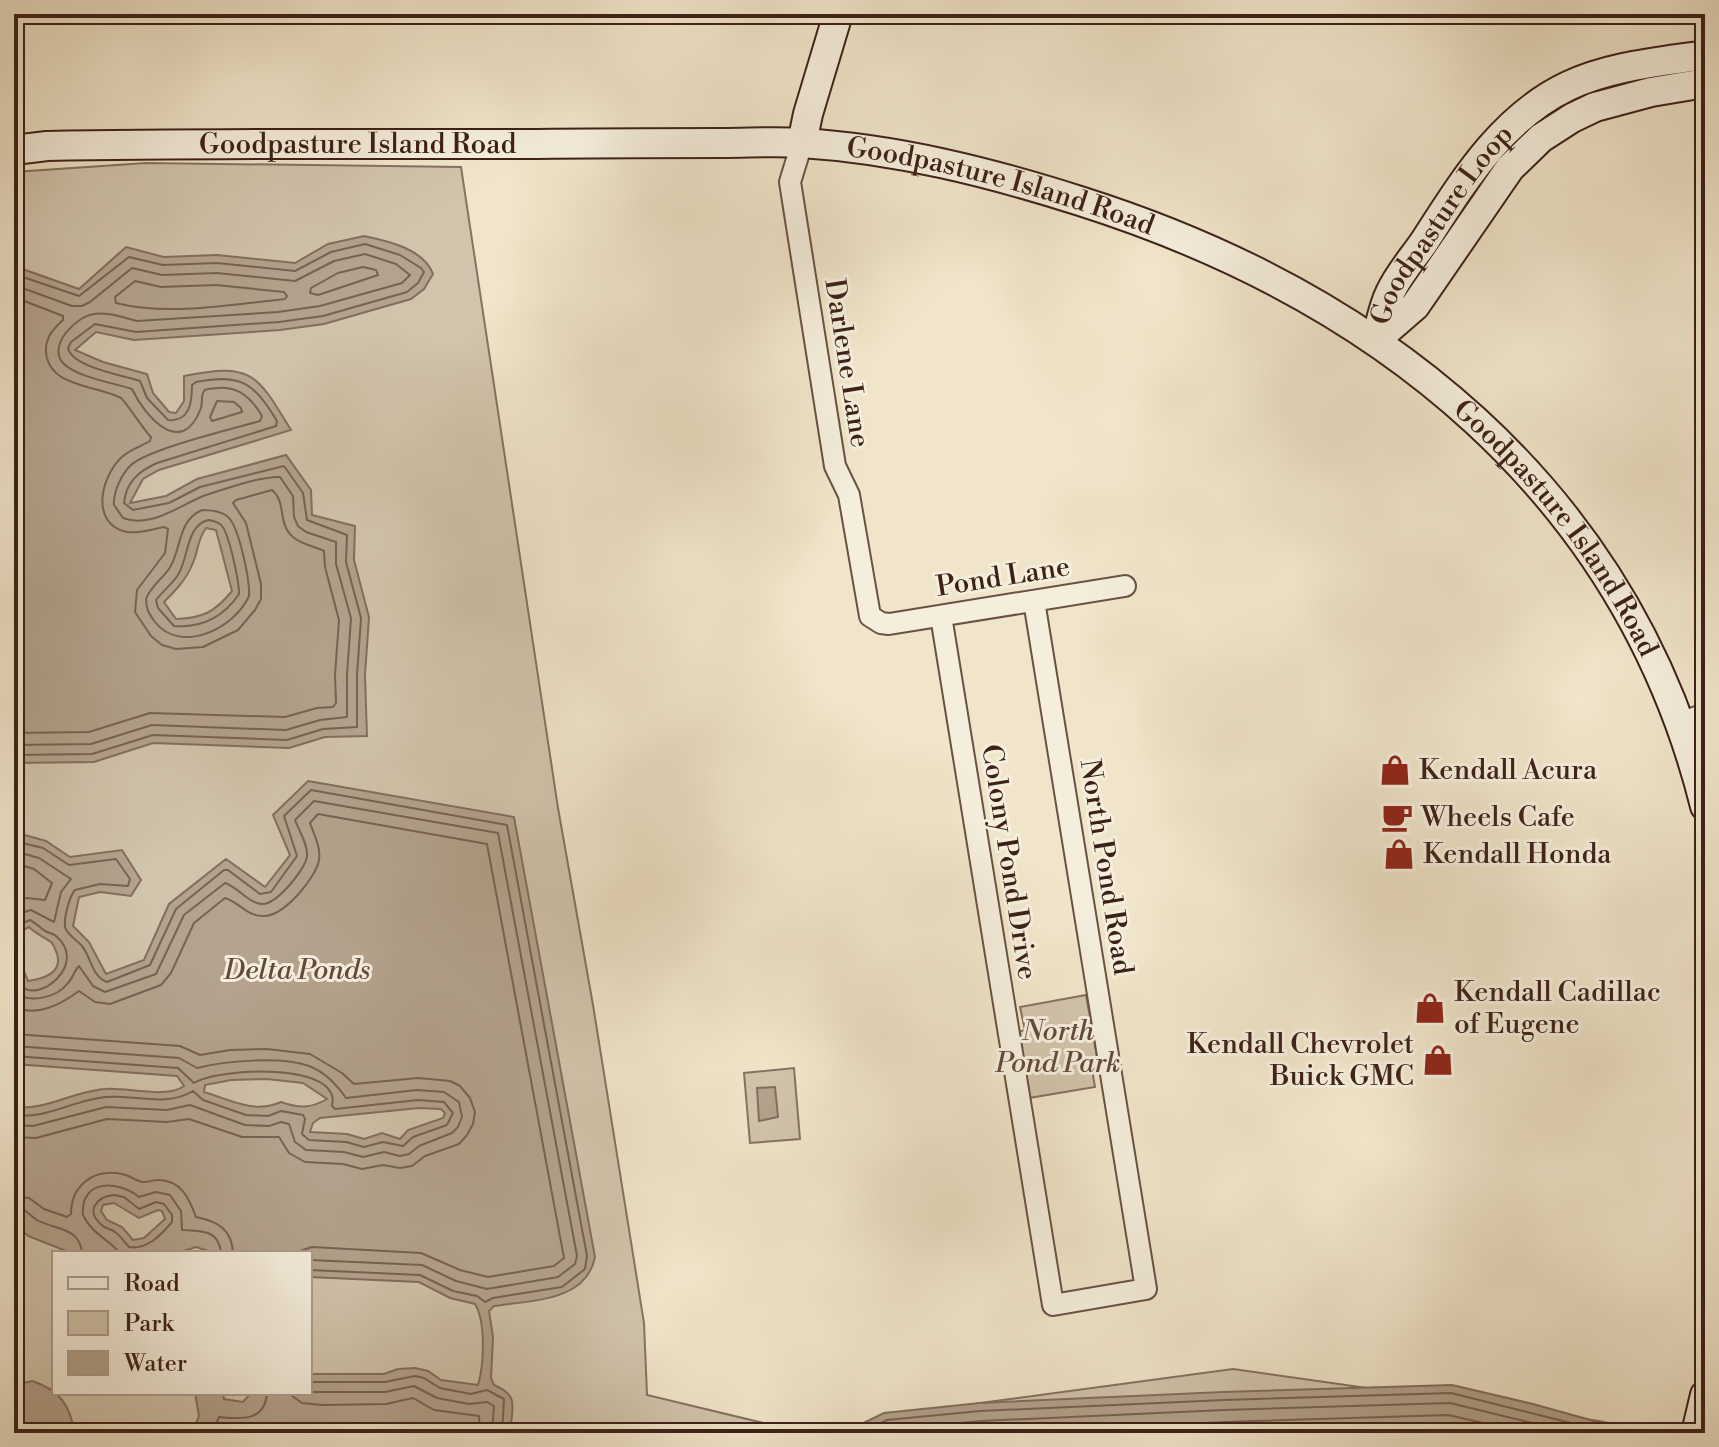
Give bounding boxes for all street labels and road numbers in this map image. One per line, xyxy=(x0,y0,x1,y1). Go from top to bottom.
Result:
street label: Goodpasture Loop xyxy=(1363,117,1520,328)
street label: Goodpasture Island Road xyxy=(199,126,516,162)
street label: Goodpasture Island Road xyxy=(845,130,1160,243)
street label: Darlene Lane xyxy=(816,276,878,450)
street label: Goodpasture Island Road xyxy=(1446,392,1666,662)
street label: Pond Lane xyxy=(934,549,1072,605)
street label: Colony Pond Drive xyxy=(973,742,1045,982)
street label: North Pond Road xyxy=(1072,757,1140,978)

